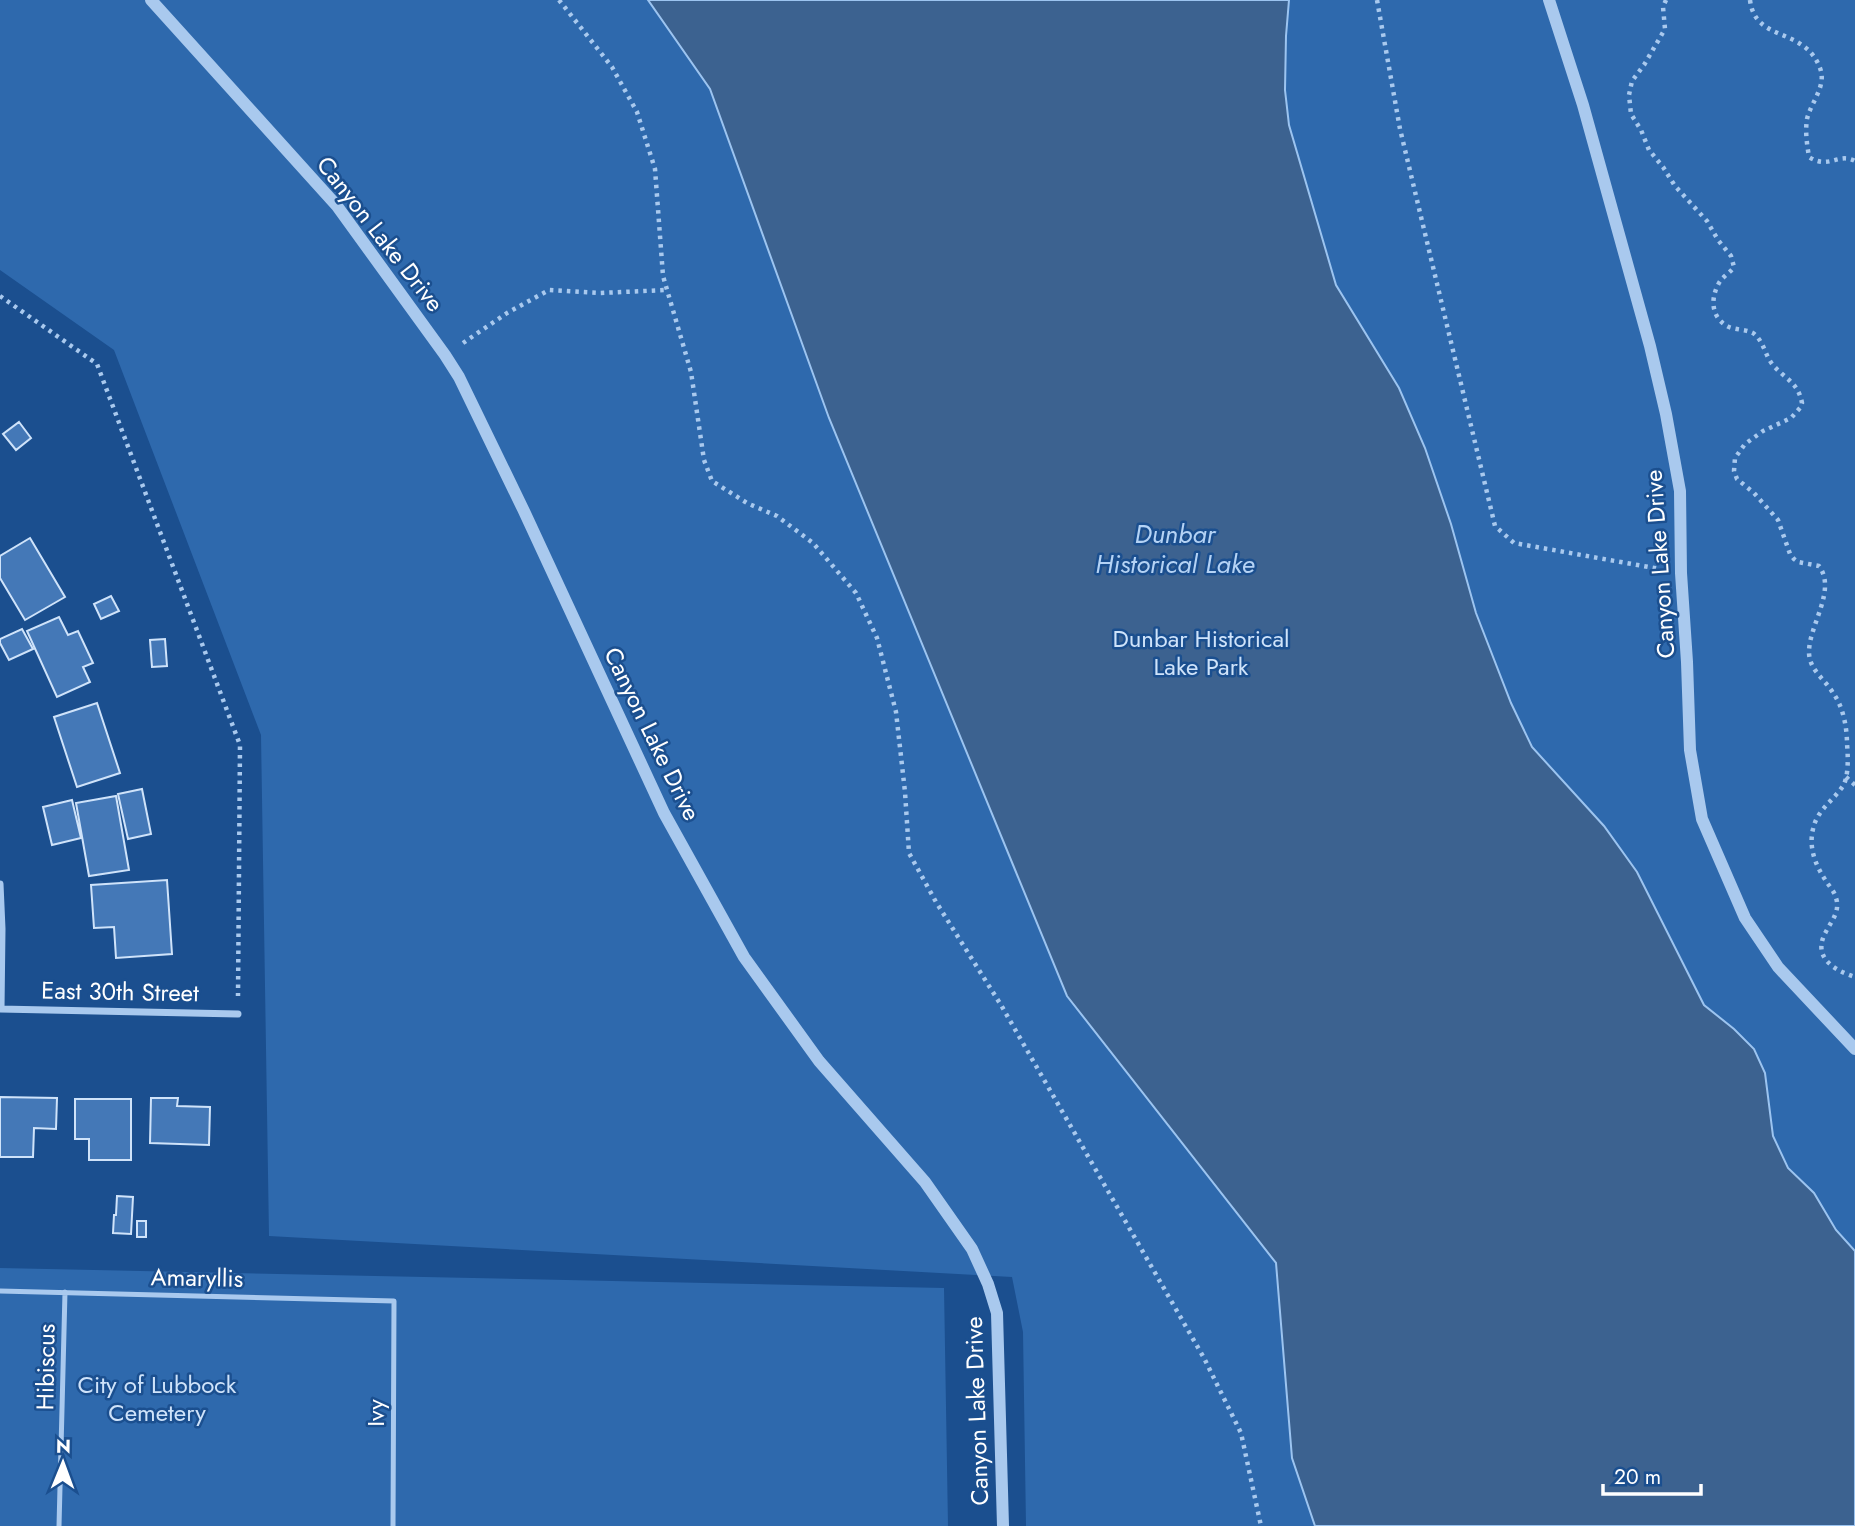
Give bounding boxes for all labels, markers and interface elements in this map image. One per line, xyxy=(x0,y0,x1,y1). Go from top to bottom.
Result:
street label: Canyon Lake Drive xyxy=(308,148,452,319)
street label: Canyon Lake Drive xyxy=(1635,469,1684,660)
water label: Dunbar Historical Lake xyxy=(1095,515,1255,583)
park label: Dunbar Historical Lake Park xyxy=(1112,621,1290,684)
street label: Canyon Lake Drive xyxy=(595,641,710,826)
street label: East 30th Street xyxy=(41,973,199,1010)
street label: Amaryllis xyxy=(150,1259,244,1296)
street label: Canyon Lake Drive xyxy=(956,1316,997,1506)
street label: Hibiscus xyxy=(27,1323,64,1411)
park label: City of Lubbock Cemetery xyxy=(78,1367,237,1430)
street label: Ivy xyxy=(358,1399,393,1427)
north arrow xyxy=(28,1428,98,1498)
text: N xyxy=(56,1433,71,1460)
scale bar xyxy=(1603,1452,1701,1496)
text: 20 m xyxy=(1614,1462,1661,1492)

